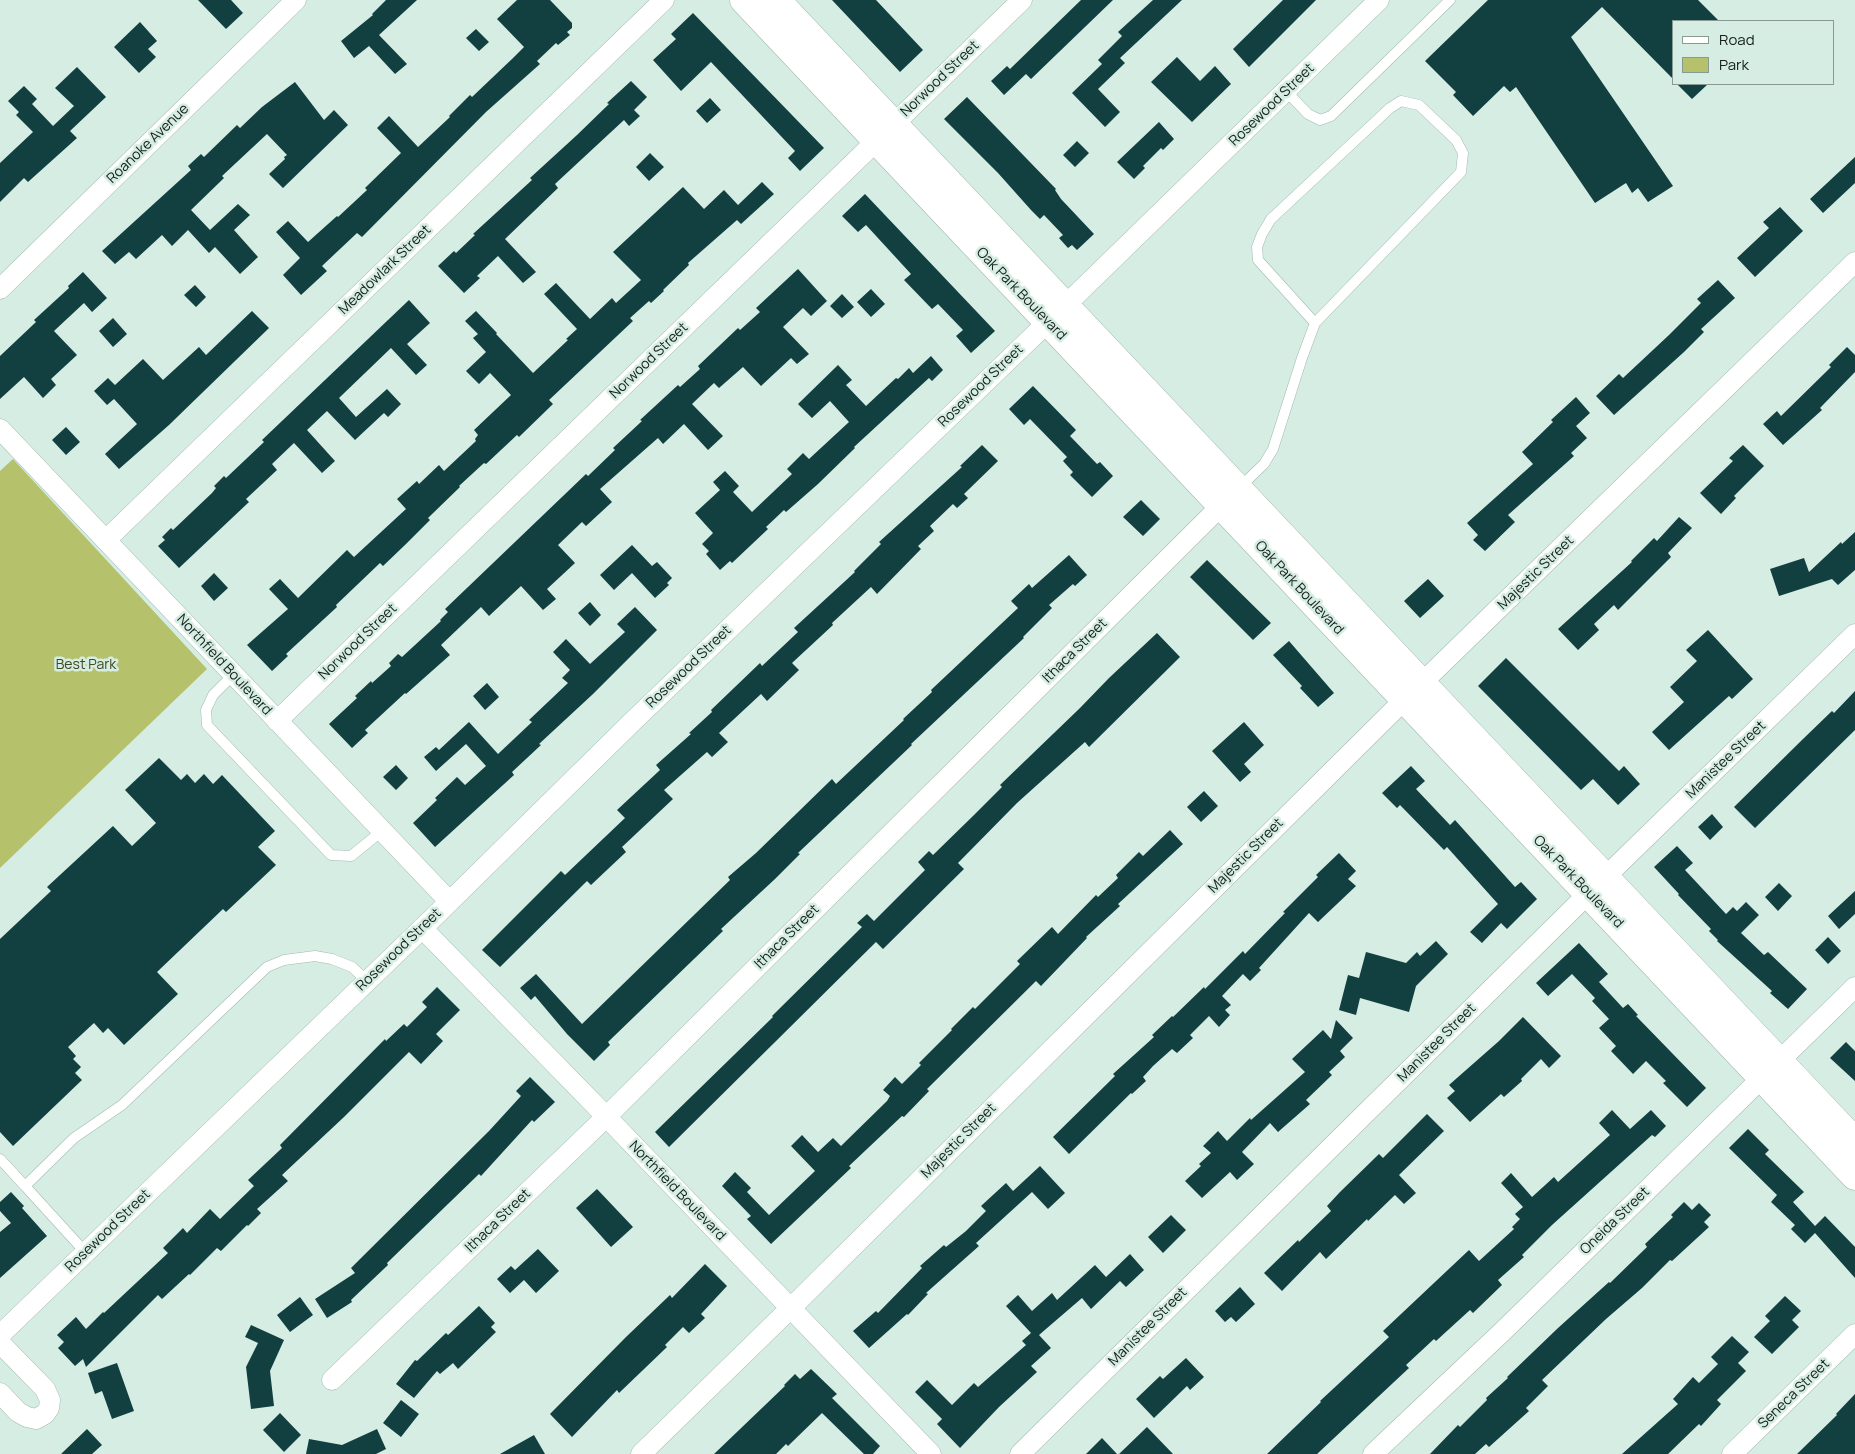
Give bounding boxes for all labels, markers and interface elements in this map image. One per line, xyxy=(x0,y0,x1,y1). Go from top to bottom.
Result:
legend xyxy=(1672,20,1835,85)
text: Road xyxy=(1719,29,1755,50)
street label: Norwood Street xyxy=(897,37,983,121)
text: Park xyxy=(1719,54,1749,75)
street label: Rosewood Street xyxy=(1226,60,1318,150)
street label: Roanoke Avenue xyxy=(104,101,192,187)
street label: Meadowlark Street xyxy=(335,222,435,318)
street label: Oak Park Boulevard xyxy=(972,244,1070,344)
street label: Norwood Street xyxy=(606,319,692,403)
street label: Rosewood Street xyxy=(935,341,1027,431)
street label: Majestic Street xyxy=(1495,533,1577,613)
street label: Oak Park Boulevard xyxy=(1251,538,1347,638)
street label: Norwood Street xyxy=(315,600,401,684)
street label: Northfield Boulevard xyxy=(173,611,275,719)
street label: Ithaca Street xyxy=(1039,615,1111,687)
street label: Rosewood Street xyxy=(643,622,735,712)
park label: Best Park xyxy=(56,657,116,673)
street label: Manistee Street xyxy=(1683,718,1769,802)
street label: Majestic Street xyxy=(1205,815,1287,897)
street label: Oak Park Boulevard xyxy=(1529,832,1627,932)
street label: Ithaca Street xyxy=(751,901,823,973)
street label: Rosewood Street xyxy=(353,905,445,995)
street label: Manistee Street xyxy=(1394,1000,1480,1086)
street label: Majestic Street xyxy=(918,1100,1000,1182)
street label: Northfield Boulevard xyxy=(625,1138,729,1244)
street label: Oneida Street xyxy=(1577,1184,1653,1258)
street label: Rosewood Street xyxy=(62,1186,154,1276)
street label: Ithaca Street xyxy=(462,1186,534,1256)
street label: Manistee Street xyxy=(1105,1284,1191,1370)
street label: Seneca Street xyxy=(1755,1356,1833,1432)

